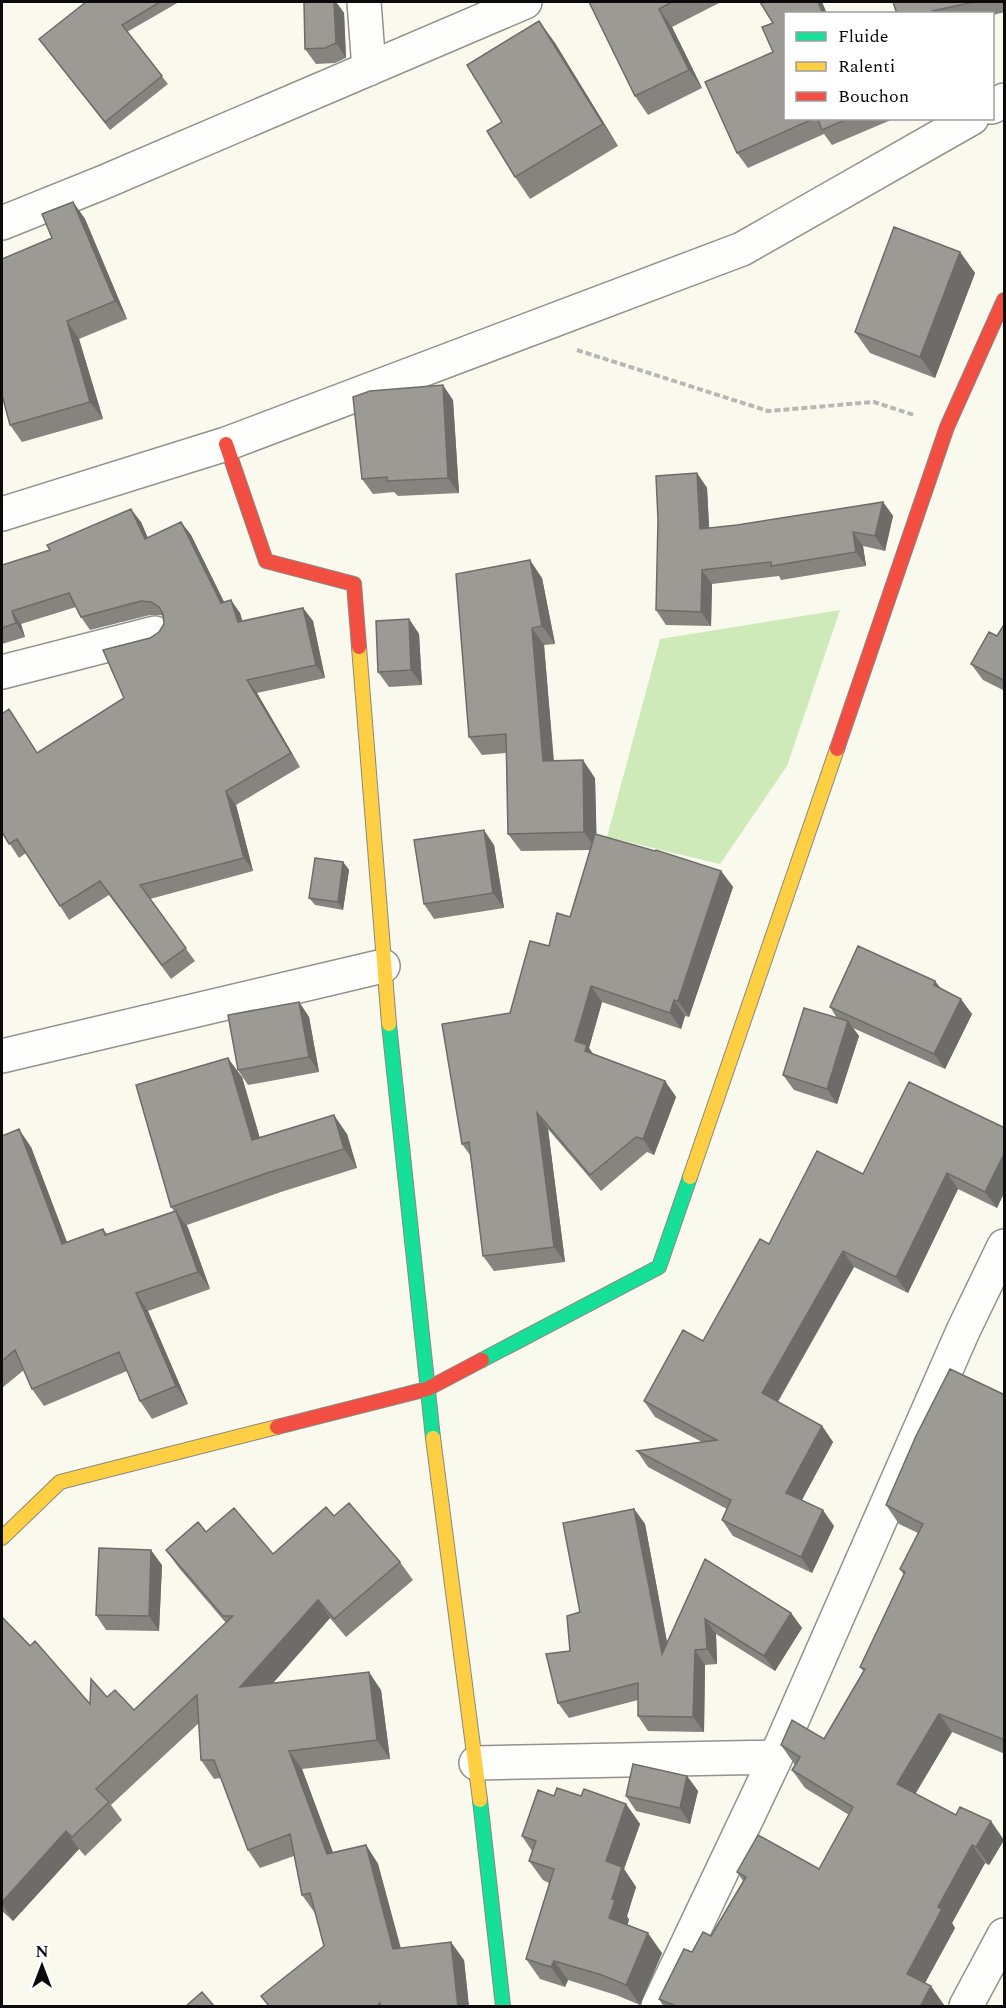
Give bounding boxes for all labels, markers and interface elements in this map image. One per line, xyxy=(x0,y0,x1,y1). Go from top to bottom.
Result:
legend xyxy=(784,12,994,120)
text: Fluide xyxy=(838,23,889,50)
text: Ralenti xyxy=(838,53,895,80)
text: Bouchon xyxy=(838,83,909,110)
north arrow xyxy=(12,1936,72,1996)
text: N xyxy=(35,1940,49,1964)

